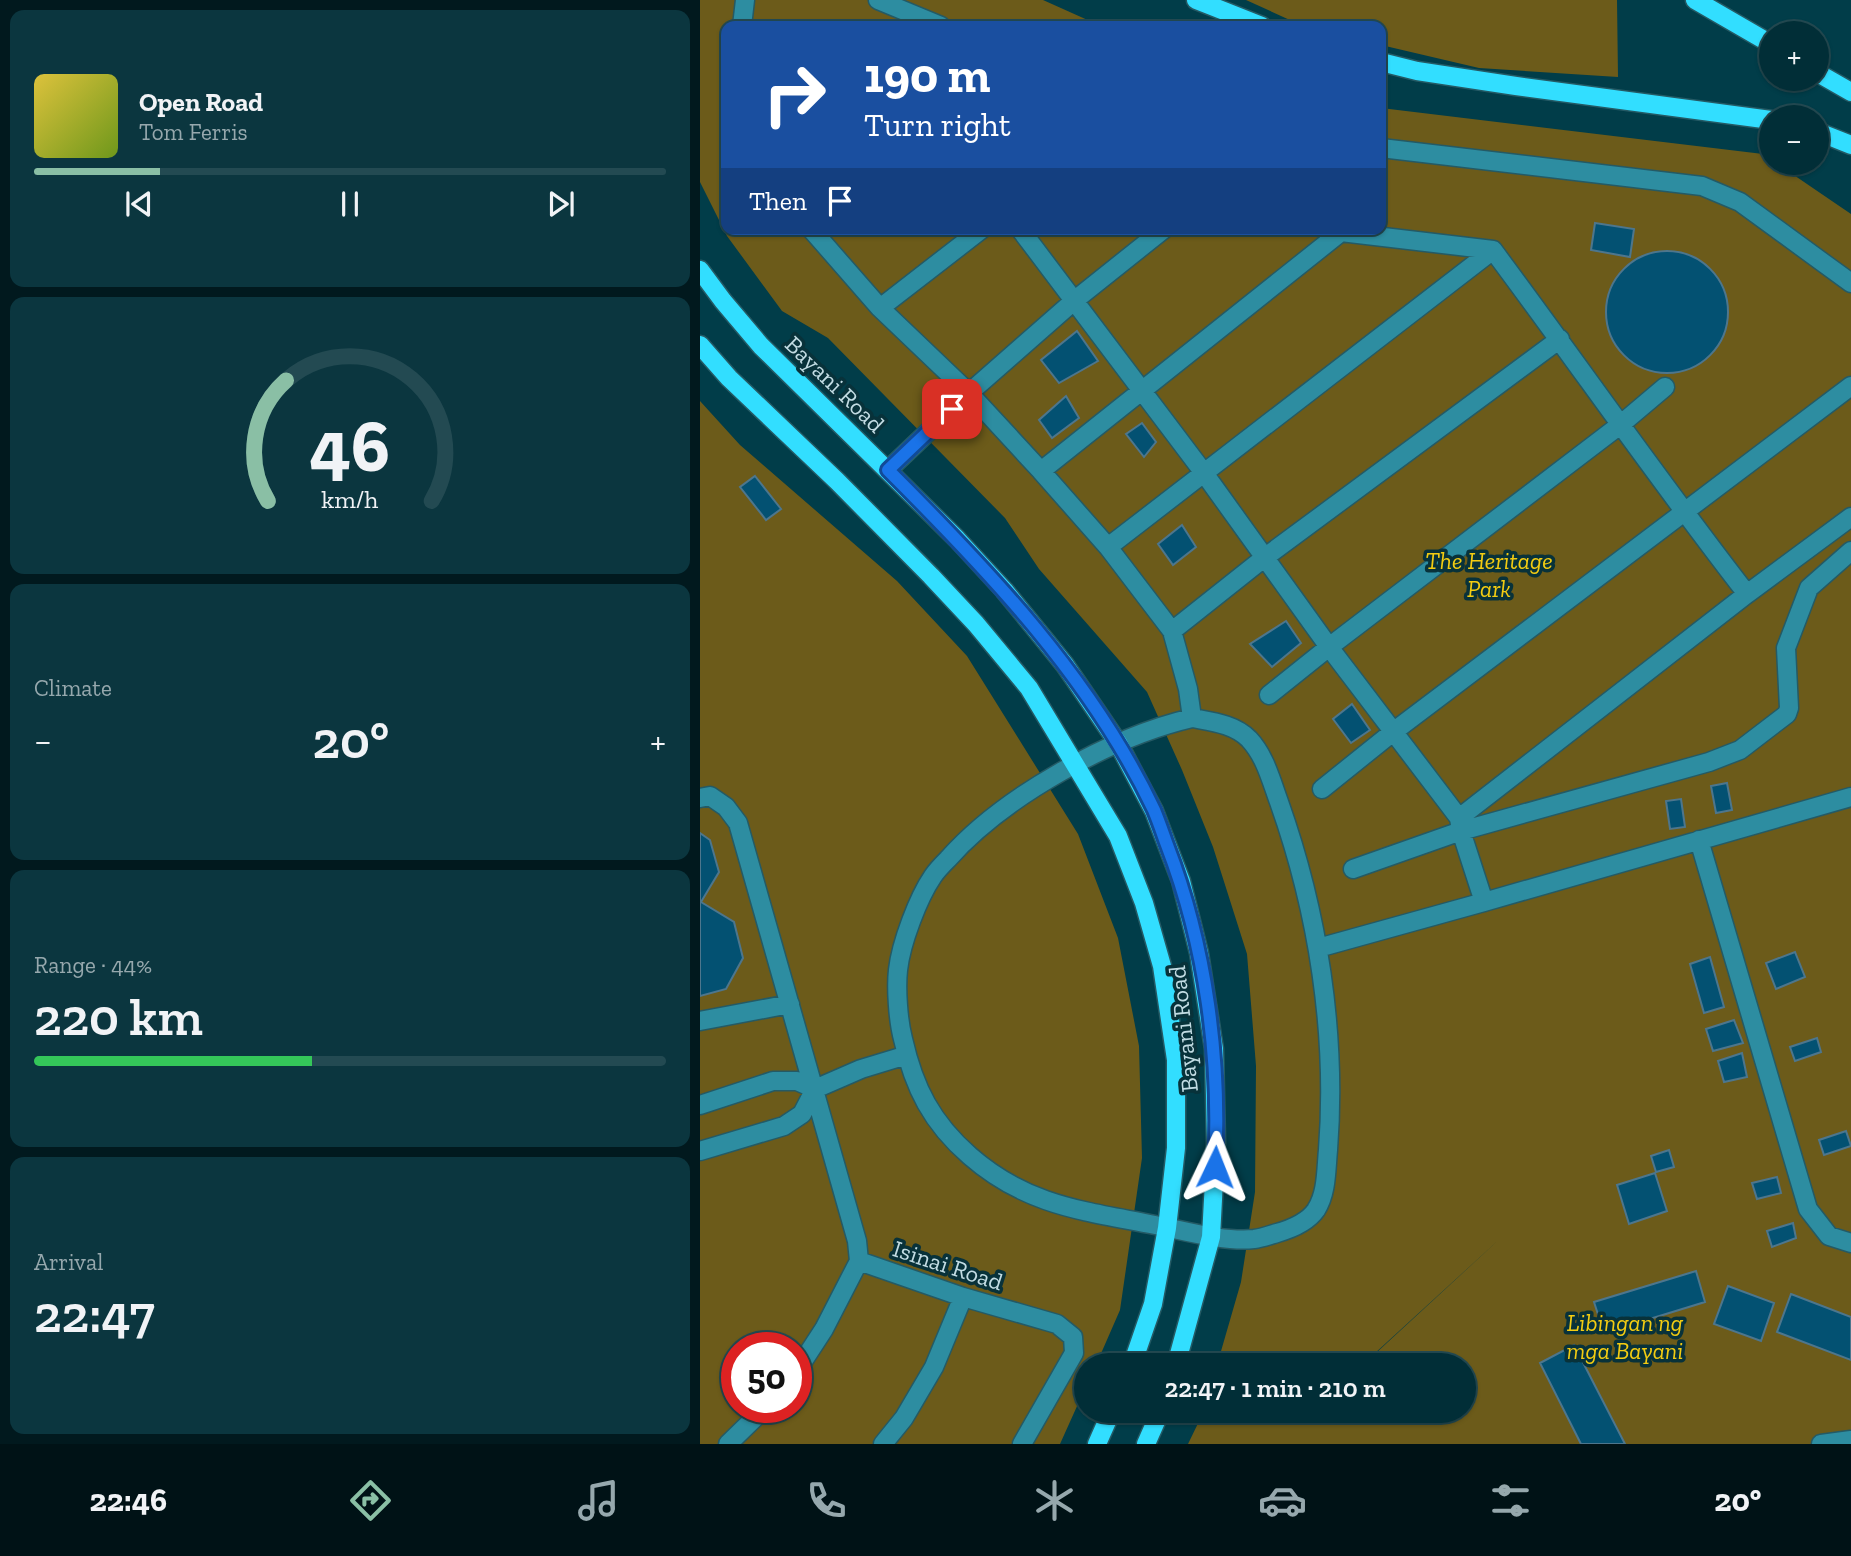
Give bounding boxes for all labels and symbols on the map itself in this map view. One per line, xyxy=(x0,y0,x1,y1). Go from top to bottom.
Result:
street label: Bayani Road xyxy=(779,329,891,439)
pin xyxy=(922,379,982,439)
park label: The Heritage Park xyxy=(1425,546,1553,603)
street label: Bayani Road xyxy=(1162,964,1204,1094)
position arrow xyxy=(1178,1130,1252,1204)
street label: Isinai Road xyxy=(889,1234,1007,1296)
park label: Libingan ng mga Bayani xyxy=(1567,1308,1684,1365)
speed limit sign: 50 xyxy=(721,1332,812,1423)

